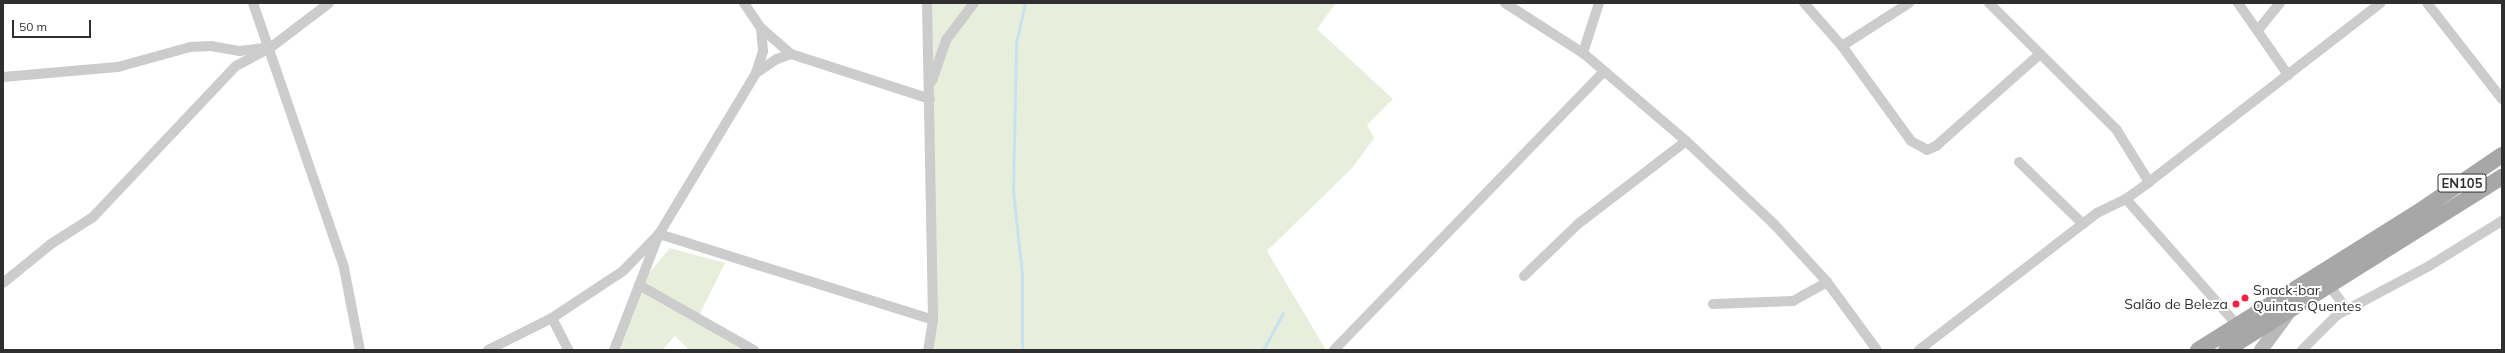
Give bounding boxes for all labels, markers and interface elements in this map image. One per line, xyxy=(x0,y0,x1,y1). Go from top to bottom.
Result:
scale bar xyxy=(14,12,93,38)
text: 50 m xyxy=(19,19,47,34)
road number: EN105 xyxy=(2437,172,2487,194)
place label: Snack-bar Quintas Quentes xyxy=(2253,282,2361,314)
marker: Snack-bar Quintas Quentes xyxy=(2240,293,2250,303)
place label: Salão de Beleza xyxy=(2124,296,2228,312)
marker: Salão de Beleza xyxy=(2231,299,2241,309)

